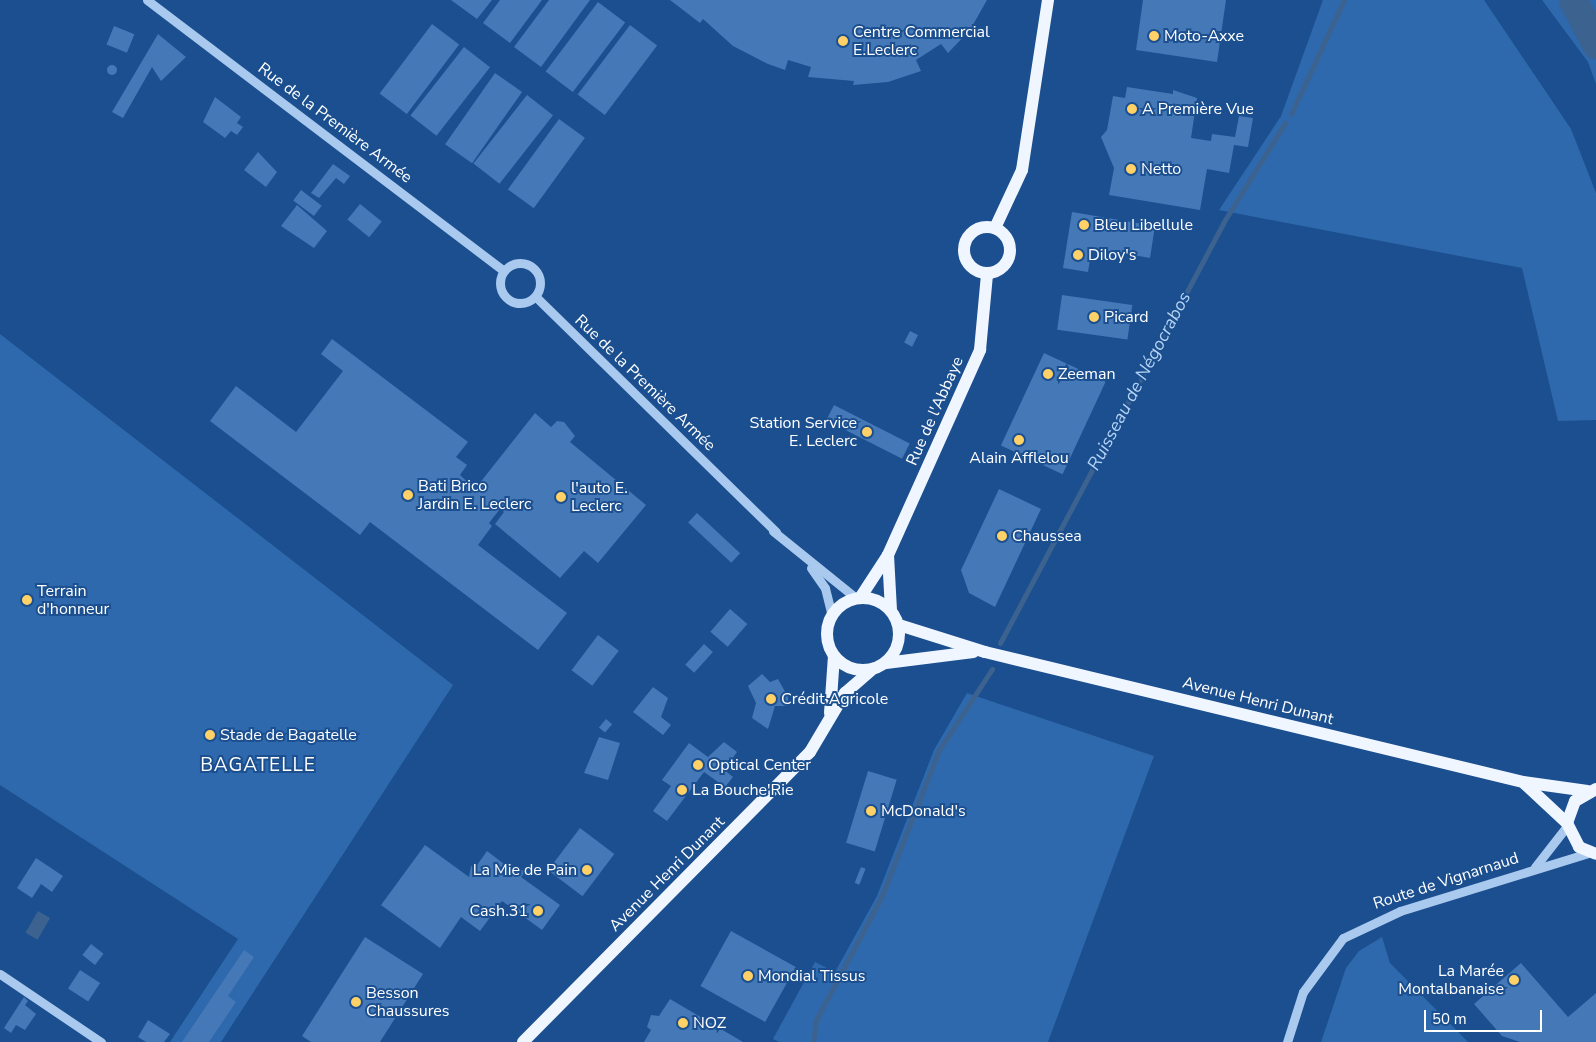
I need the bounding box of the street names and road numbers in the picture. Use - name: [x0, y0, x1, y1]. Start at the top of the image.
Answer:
- street label: Rue de la Première Armée: [254, 59, 416, 187]
- street label: Rue de la Première Armée: [571, 311, 719, 455]
- street label: Rue de l'Abbaye: [902, 354, 968, 468]
- street label: Avenue Henri Dunant: [1180, 673, 1336, 729]
- street label: Avenue Henri Dunant: [605, 812, 729, 936]
- street label: Route de Vignarnaud: [1371, 848, 1521, 914]

